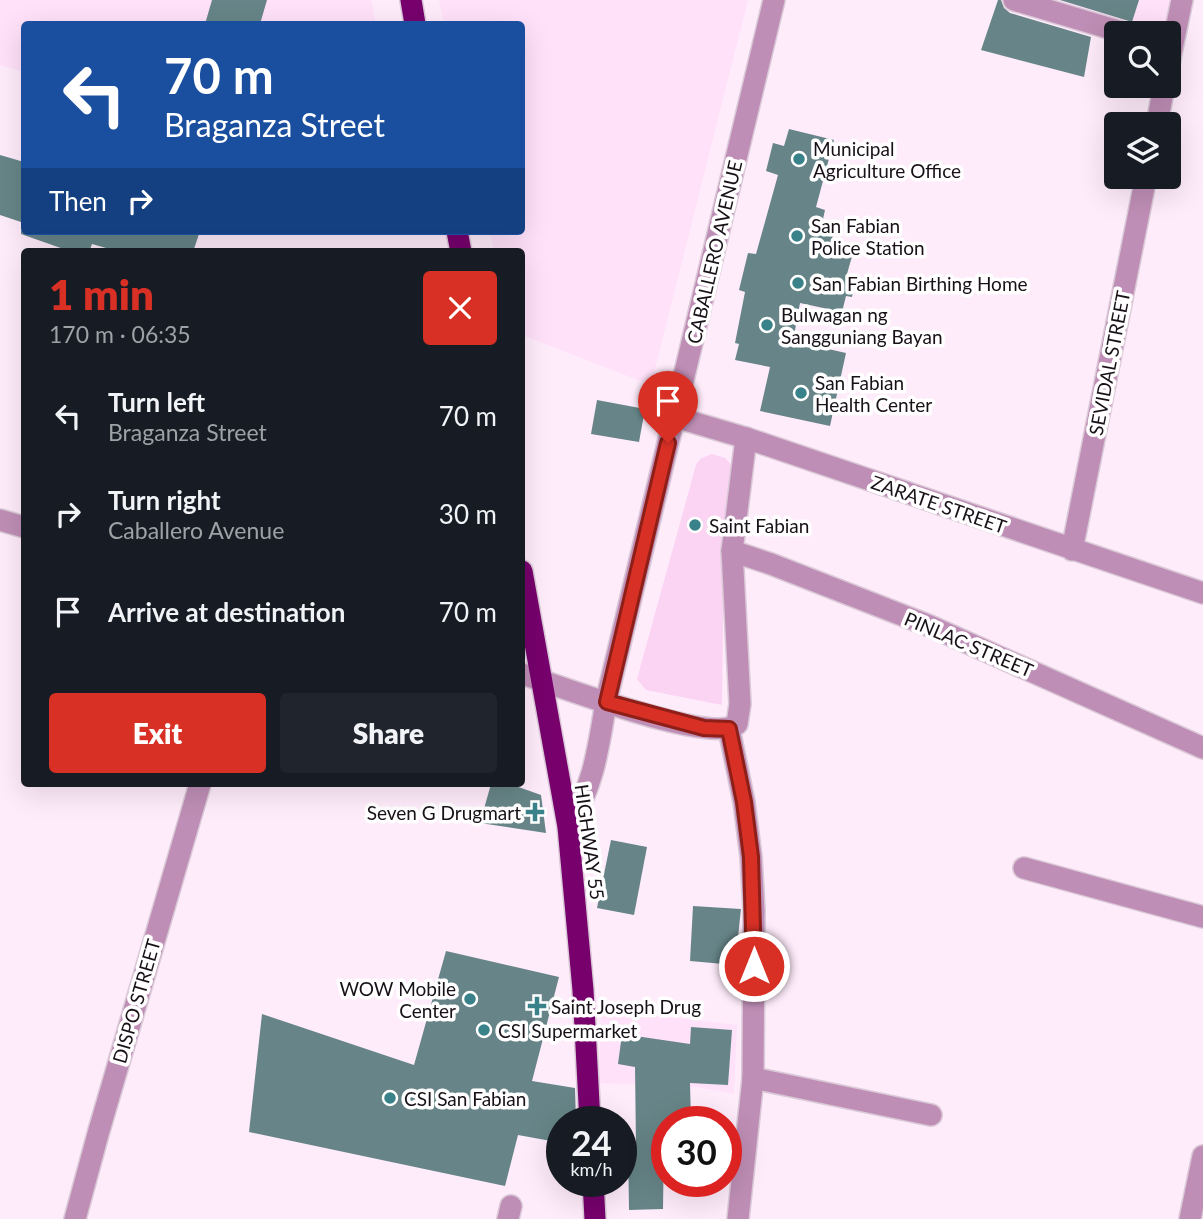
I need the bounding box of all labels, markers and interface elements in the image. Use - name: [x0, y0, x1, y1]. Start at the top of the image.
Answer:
- map controls: [1104, 21, 1181, 189]
- button: search: [1104, 21, 1181, 98]
- text: 70 m: [164, 46, 274, 104]
- icon: left: [49, 49, 140, 140]
- text: Braganza Street: [164, 105, 385, 144]
- button: layers: [1104, 112, 1181, 189]
- place label: Municipal Agriculture Office: [813, 137, 961, 182]
- marker: Municipal Agriculture Office: [791, 151, 807, 167]
- street label: CABALLERO AVENUE: [682, 158, 746, 346]
- icon: right: [121, 182, 159, 220]
- text: Then: [49, 185, 107, 217]
- place label: San Fabian Police Station: [811, 214, 925, 259]
- marker: San Fabian Police Station: [789, 228, 805, 244]
- text: 1 min: [49, 269, 154, 319]
- button: close: [423, 271, 497, 345]
- place label: San Fabian Birthing Home: [812, 272, 1028, 295]
- marker: San Fabian Birthing Home: [790, 275, 806, 291]
- street label: SEVIDAL STREET: [1084, 289, 1134, 437]
- place label: Bulwagan ng Sangguniang Bayan: [781, 303, 942, 348]
- marker: Bulwagan ng Sangguniang Bayan: [759, 317, 775, 333]
- text: 170 m · 06:35: [49, 320, 191, 348]
- pin: [638, 371, 698, 443]
- place label: San Fabian Health Center: [815, 371, 932, 416]
- icon: arrive: [649, 382, 687, 420]
- marker: San Fabian Health Center: [793, 385, 809, 401]
- text: Turn left: [108, 386, 205, 418]
- icon: left: [49, 397, 87, 435]
- text: 70 m: [439, 400, 497, 432]
- text: Braganza Street: [108, 418, 267, 446]
- street label: ZARATE STREET: [868, 470, 1010, 538]
- text: Turn right: [108, 484, 221, 516]
- icon: right: [49, 495, 87, 533]
- text: 30 m: [439, 498, 497, 530]
- place label: Saint Fabian: [709, 514, 809, 537]
- text: Caballero Avenue: [108, 516, 284, 544]
- marker: Saint Fabian: [687, 517, 703, 533]
- icon: arrive: [49, 593, 87, 631]
- text: Arrive at destination: [108, 596, 345, 628]
- text: 70 m: [439, 596, 497, 628]
- street label: PINLAC STREET: [901, 607, 1037, 681]
- button: Exit: [49, 693, 266, 773]
- button: Share: [280, 693, 497, 773]
- street label: HIGHWAY 55: [570, 783, 610, 901]
- place label: Seven G Drugmart: [367, 801, 521, 824]
- marker: Seven G Drugmart: [527, 804, 543, 820]
- position arrow: [717, 929, 791, 1003]
- street label: DISPO STREET: [107, 936, 165, 1066]
- place label: WOW Mobile Center: [339, 977, 456, 1022]
- marker: WOW Mobile Center: [462, 991, 478, 1007]
- place label: Saint Joseph Drug: [551, 995, 701, 1018]
- marker: Saint Joseph Drug: [529, 998, 545, 1014]
- place label: CSI Supermarket: [498, 1019, 638, 1042]
- marker: CSI Supermarket: [476, 1022, 492, 1038]
- place label: CSI San Fabian: [404, 1087, 526, 1110]
- marker: CSI San Fabian: [382, 1090, 398, 1106]
- speed limit sign: 30: [651, 1106, 742, 1197]
- text: 24: [571, 1121, 612, 1163]
- text: km/h: [570, 1158, 613, 1180]

